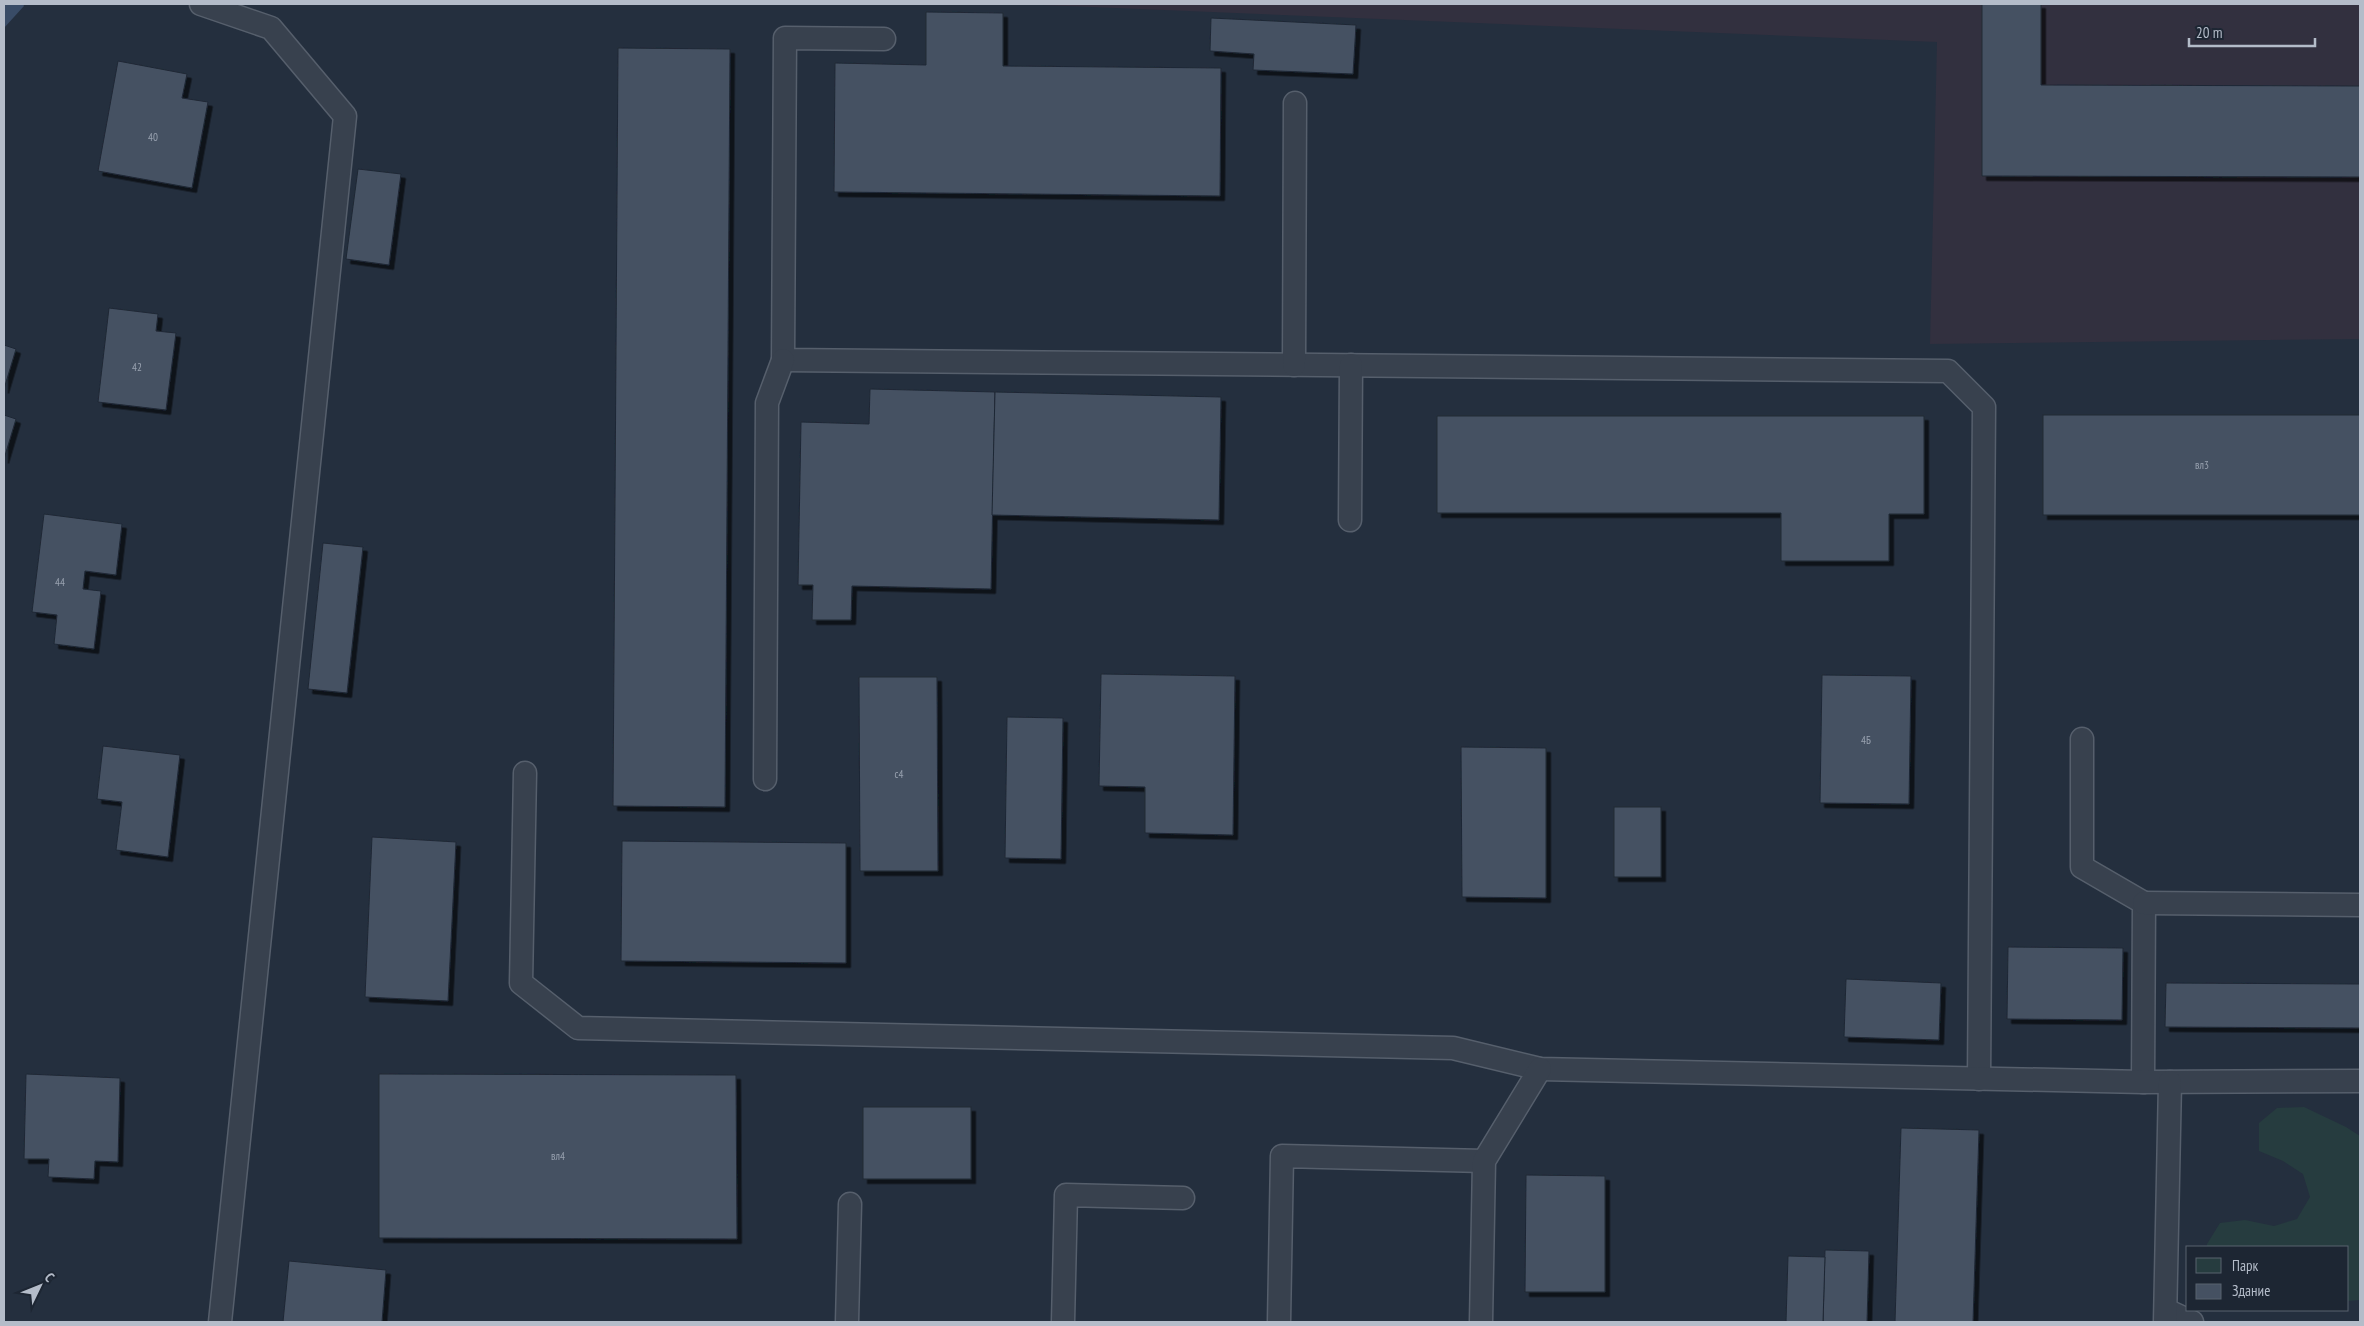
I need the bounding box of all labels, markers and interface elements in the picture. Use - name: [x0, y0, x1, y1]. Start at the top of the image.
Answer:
- scale bar: [2189, 15, 2315, 47]
- text: 20 m: [2196, 23, 2222, 42]
- house number: 40: [148, 130, 158, 144]
- house number: 42: [132, 360, 142, 374]
- house number: вл3: [2195, 458, 2209, 472]
- house number: 44: [55, 575, 65, 589]
- house number: 4Б: [1861, 733, 1871, 747]
- house number: с4: [895, 767, 903, 781]
- house number: вл4: [551, 1149, 565, 1163]
- legend: [2186, 1246, 2349, 1311]
- text: Парк: [2232, 1256, 2258, 1275]
- north arrow: [15, 1261, 65, 1311]
- text: С: [41, 1269, 59, 1286]
- text: Здание: [2232, 1281, 2270, 1300]

